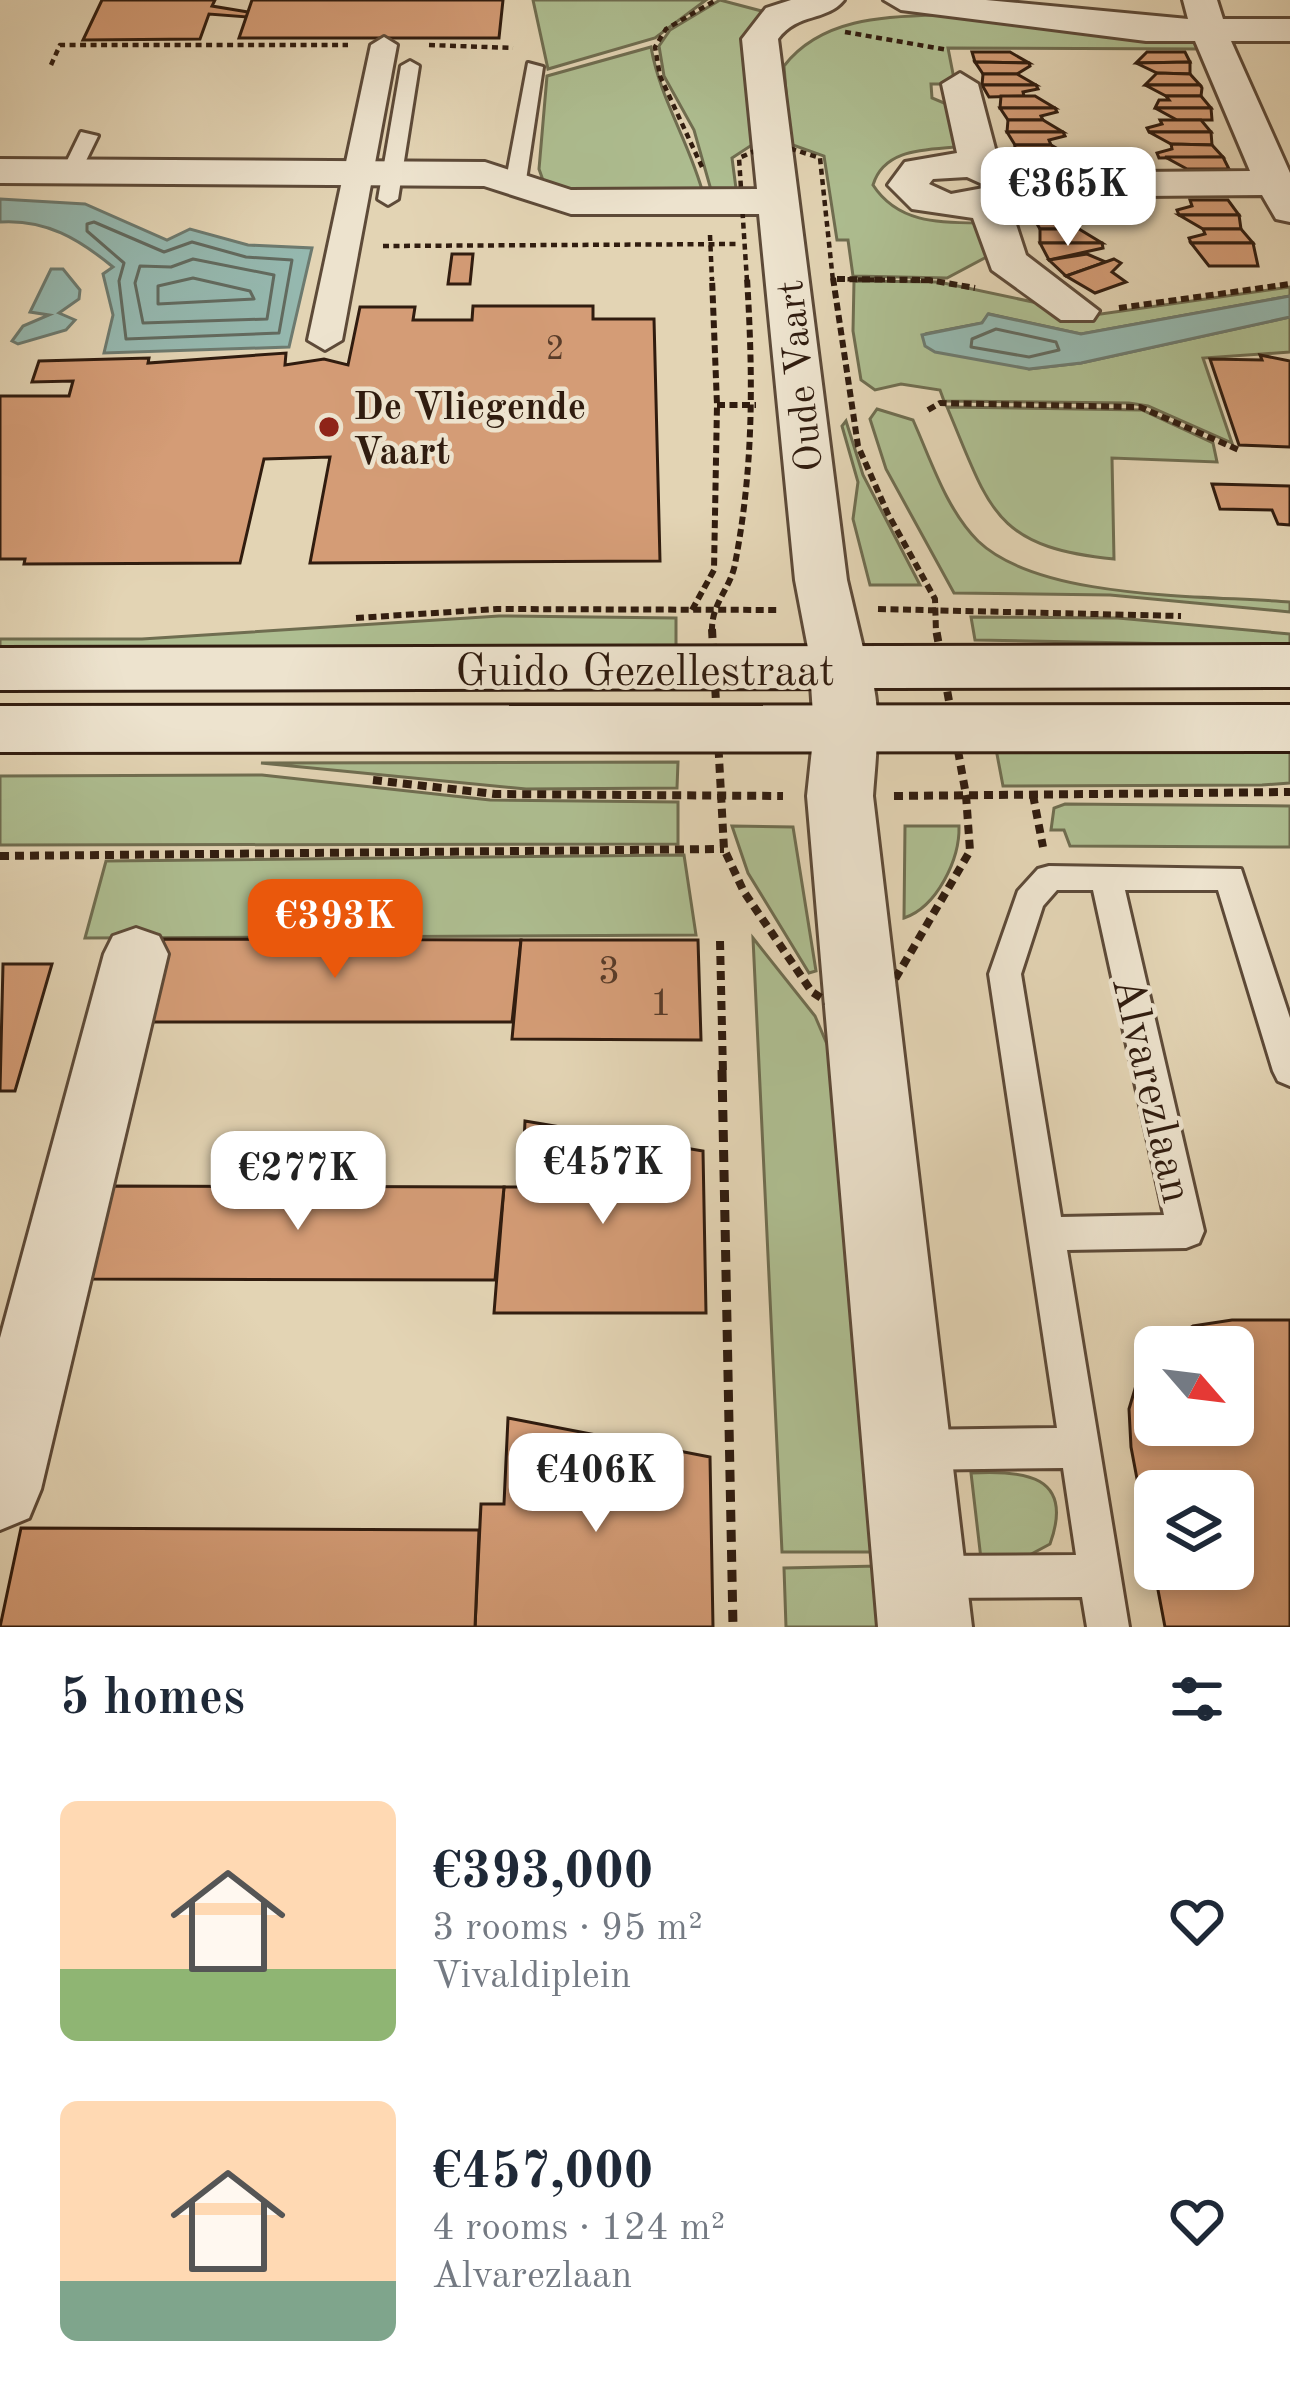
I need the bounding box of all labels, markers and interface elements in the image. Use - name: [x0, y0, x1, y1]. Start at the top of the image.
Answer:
- pin: €365K: [984, 147, 1152, 249]
- text: €365K: [1008, 166, 1128, 205]
- street label: Oude Vaart: [772, 278, 831, 473]
- house number: 2: [545, 334, 565, 367]
- place label: De Vliegende Vaart: [353, 389, 586, 473]
- marker: De Vliegende Vaart: [316, 414, 342, 440]
- street label: Guido Gezellestraat: [455, 651, 835, 696]
- pin: €393K: [251, 879, 419, 981]
- text: €393K: [275, 898, 395, 937]
- house number: 3: [598, 953, 620, 992]
- street label: Alvarezlaan: [1102, 972, 1198, 1208]
- house number: 1: [650, 985, 672, 1024]
- pin: €457K: [519, 1125, 687, 1227]
- pin: €277K: [214, 1131, 382, 1233]
- text: €457K: [543, 1144, 663, 1183]
- text: €277K: [238, 1150, 358, 1189]
- north arrow: [1134, 1326, 1254, 1446]
- map controls: [1134, 1326, 1254, 1590]
- pin: €406K: [512, 1433, 680, 1535]
- text: €406K: [536, 1452, 656, 1491]
- button: layers: [1134, 1470, 1254, 1590]
- icon: filters: [1164, 1666, 1230, 1732]
- text: 5 homes: [60, 1674, 245, 1725]
- text: €393,000: [432, 1848, 653, 1899]
- icon: home: [156, 1849, 300, 1993]
- icon: heart: [1164, 1888, 1230, 1954]
- text: 3 rooms · 95 m²: [432, 1909, 703, 1948]
- text: Vivaldiplein: [432, 1957, 631, 1996]
- text: €457,000: [432, 2148, 653, 2199]
- icon: home: [156, 2149, 300, 2293]
- icon: heart: [1164, 2188, 1230, 2254]
- text: 4 rooms · 124 m²: [432, 2209, 725, 2248]
- text: Alvarezlaan: [432, 2257, 632, 2296]

